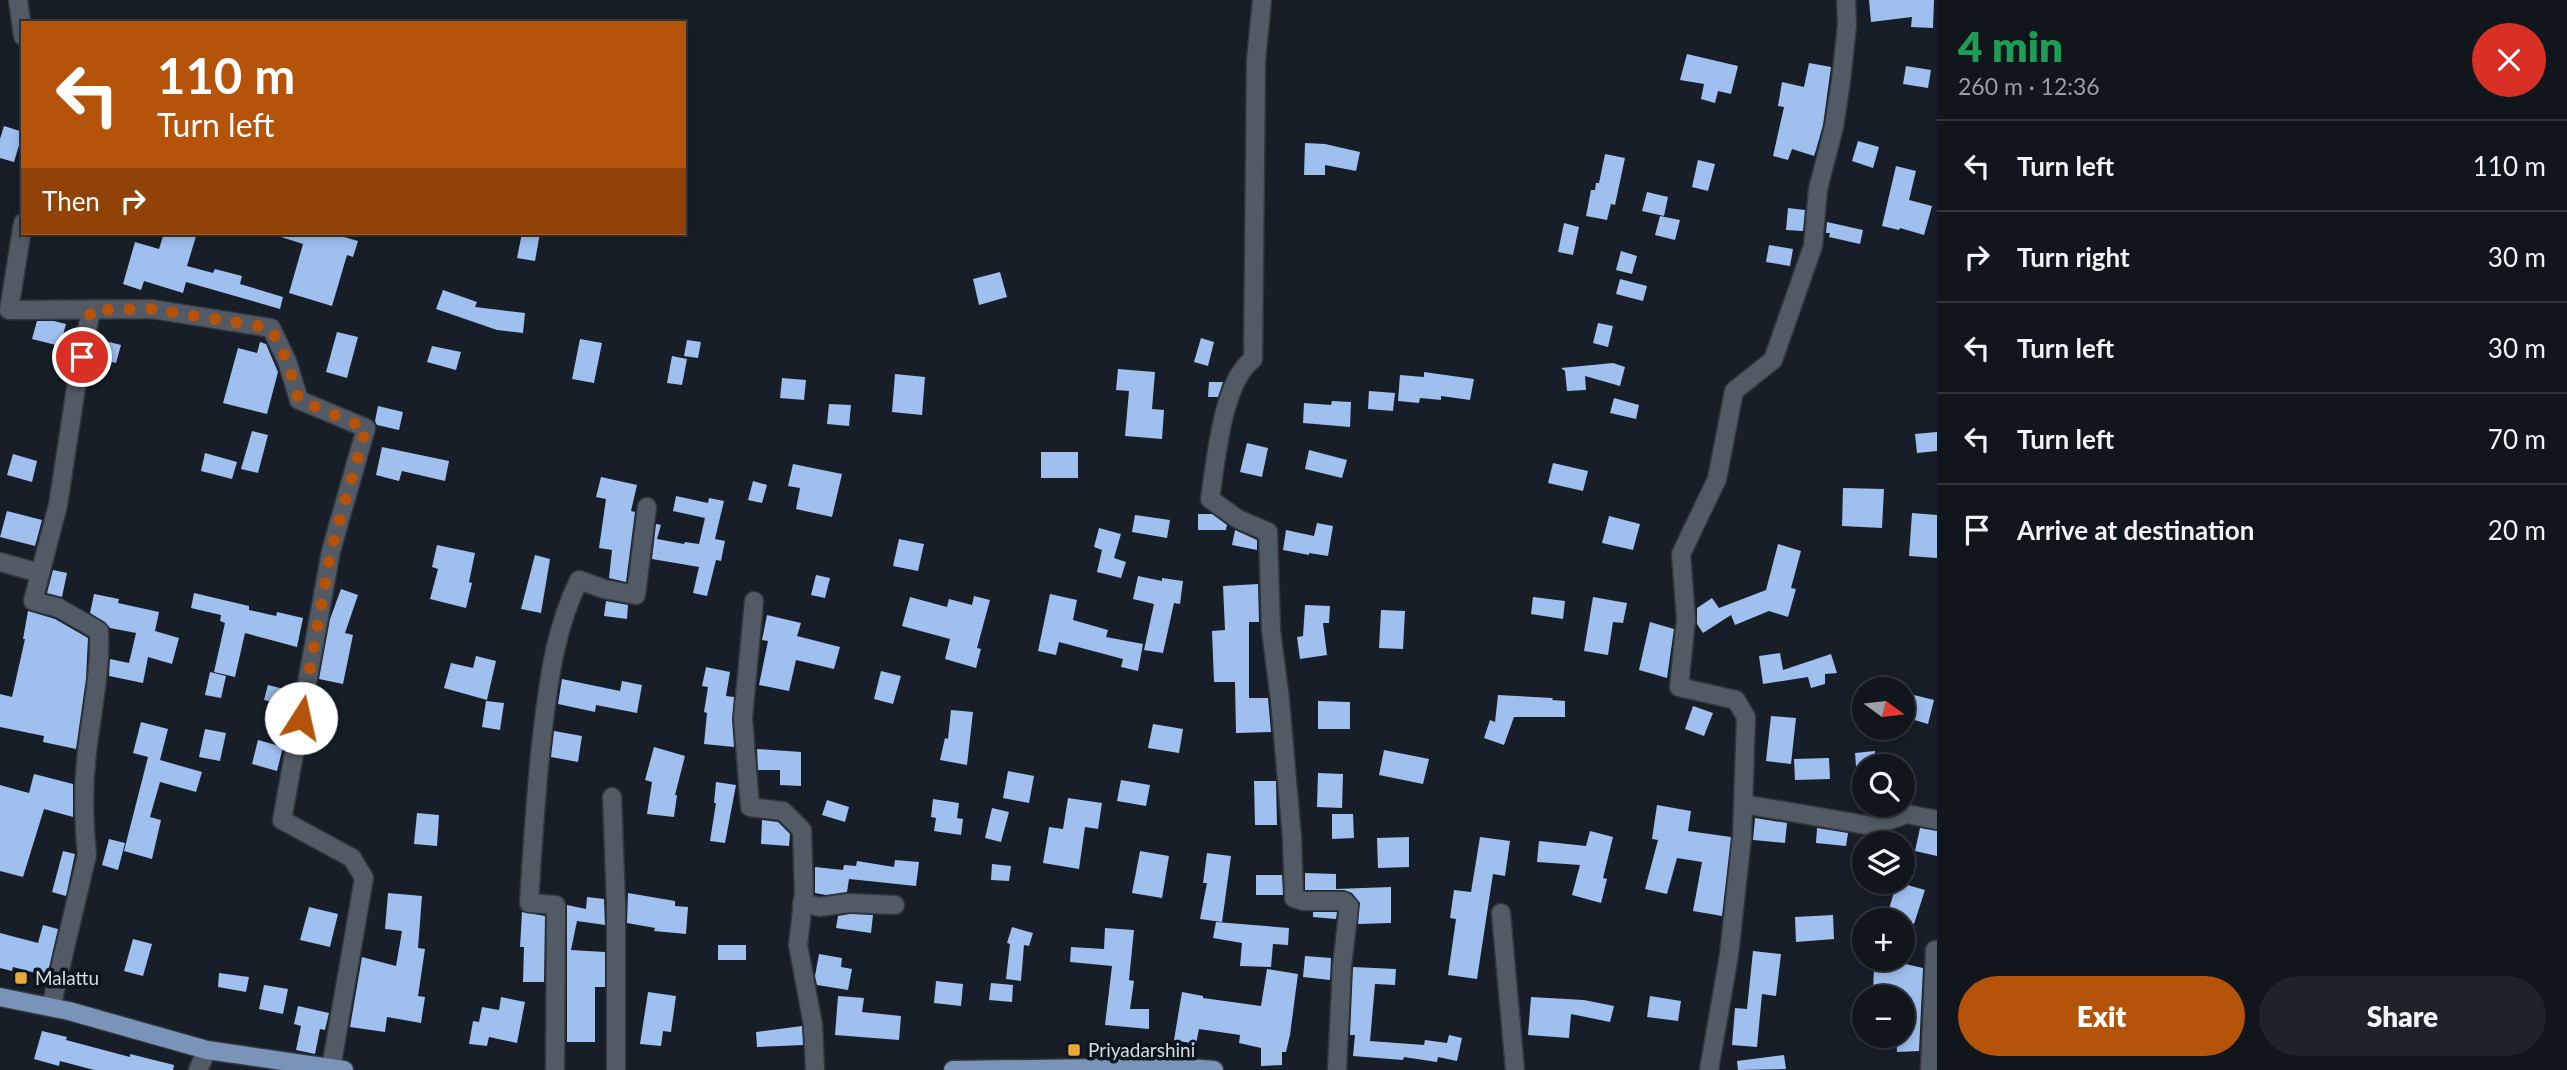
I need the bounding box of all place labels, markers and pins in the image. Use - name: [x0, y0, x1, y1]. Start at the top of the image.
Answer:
- pin: [52, 327, 112, 387]
- place label: Malattu: [35, 966, 99, 989]
- marker: Malattu: [13, 970, 29, 986]
- place label: Priyadarshini: [1088, 1038, 1195, 1061]
- marker: Priyadarshini: [1066, 1042, 1082, 1058]

